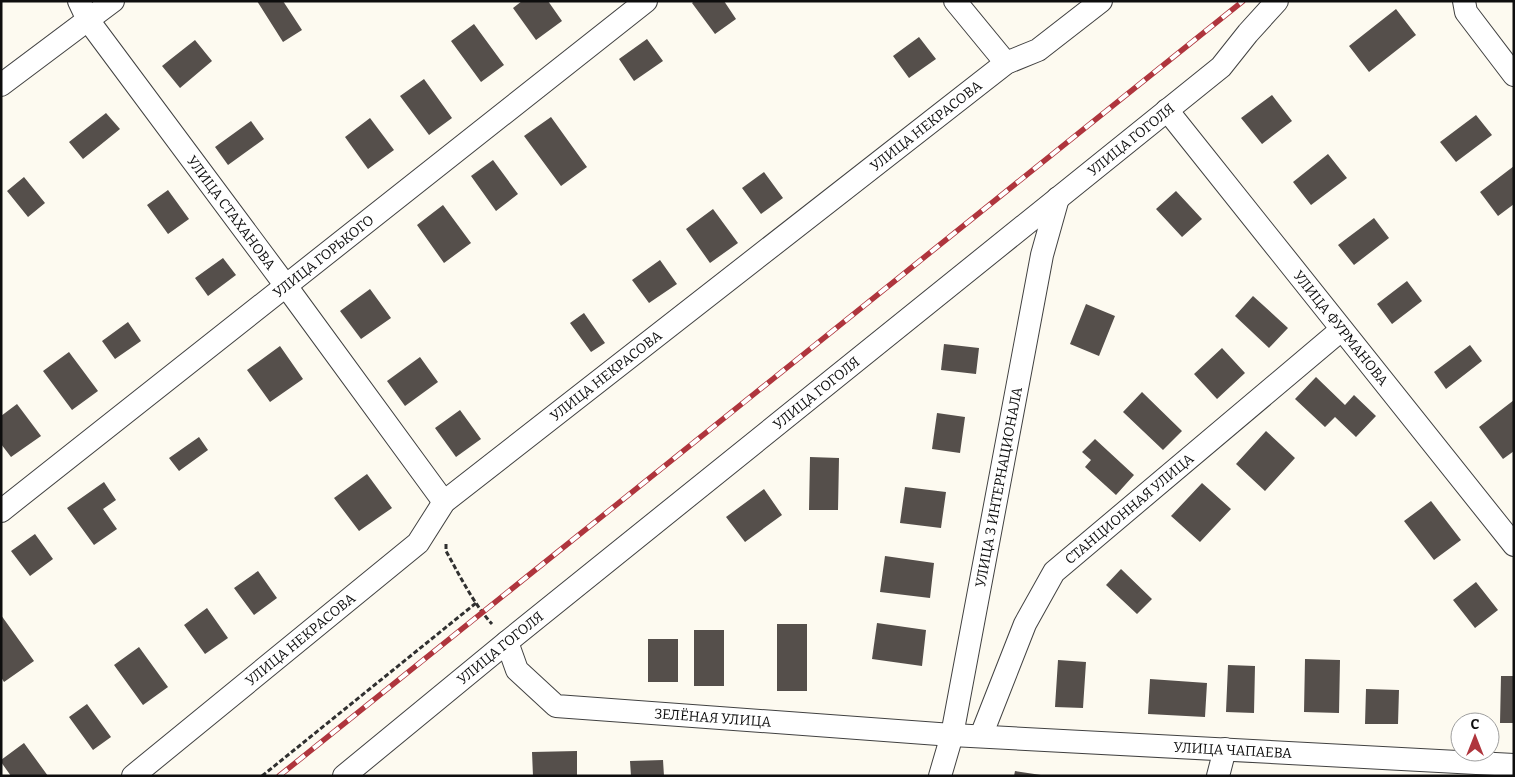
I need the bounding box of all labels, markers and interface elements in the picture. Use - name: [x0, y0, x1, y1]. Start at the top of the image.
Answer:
- street label: УЛИЦА НЕКРАСОВА: [867, 77, 985, 175]
- street label: УЛИЦА ГОГОЛЯ: [1084, 100, 1178, 180]
- street label: УЛИЦА СТАХАНОВА: [183, 152, 279, 273]
- street label: УЛИЦА ГОРЬКОГО: [270, 211, 377, 301]
- street label: УЛИЦА ФУРМАНОВА: [1290, 267, 1392, 389]
- street label: УЛИЦА НЕКРАСОВА: [547, 327, 665, 424]
- street label: УЛИЦА ГОГОЛЯ: [769, 353, 863, 433]
- street label: УЛИЦА 3 ИНТЕРНАЦИОНАЛА: [971, 385, 1026, 589]
- street label: СТАНЦИОННАЯ УЛИЦА: [1061, 450, 1197, 568]
- street label: УЛИЦА НЕКРАСОВА: [242, 589, 359, 689]
- street label: УЛИЦА ГОГОЛЯ: [454, 608, 547, 688]
- street label: ЗЕЛЁНАЯ УЛИЦА: [654, 705, 772, 730]
- north arrow: [1450, 712, 1500, 762]
- text: С: [1471, 716, 1480, 733]
- street label: УЛИЦА ЧАПАЕВА: [1173, 738, 1293, 762]

